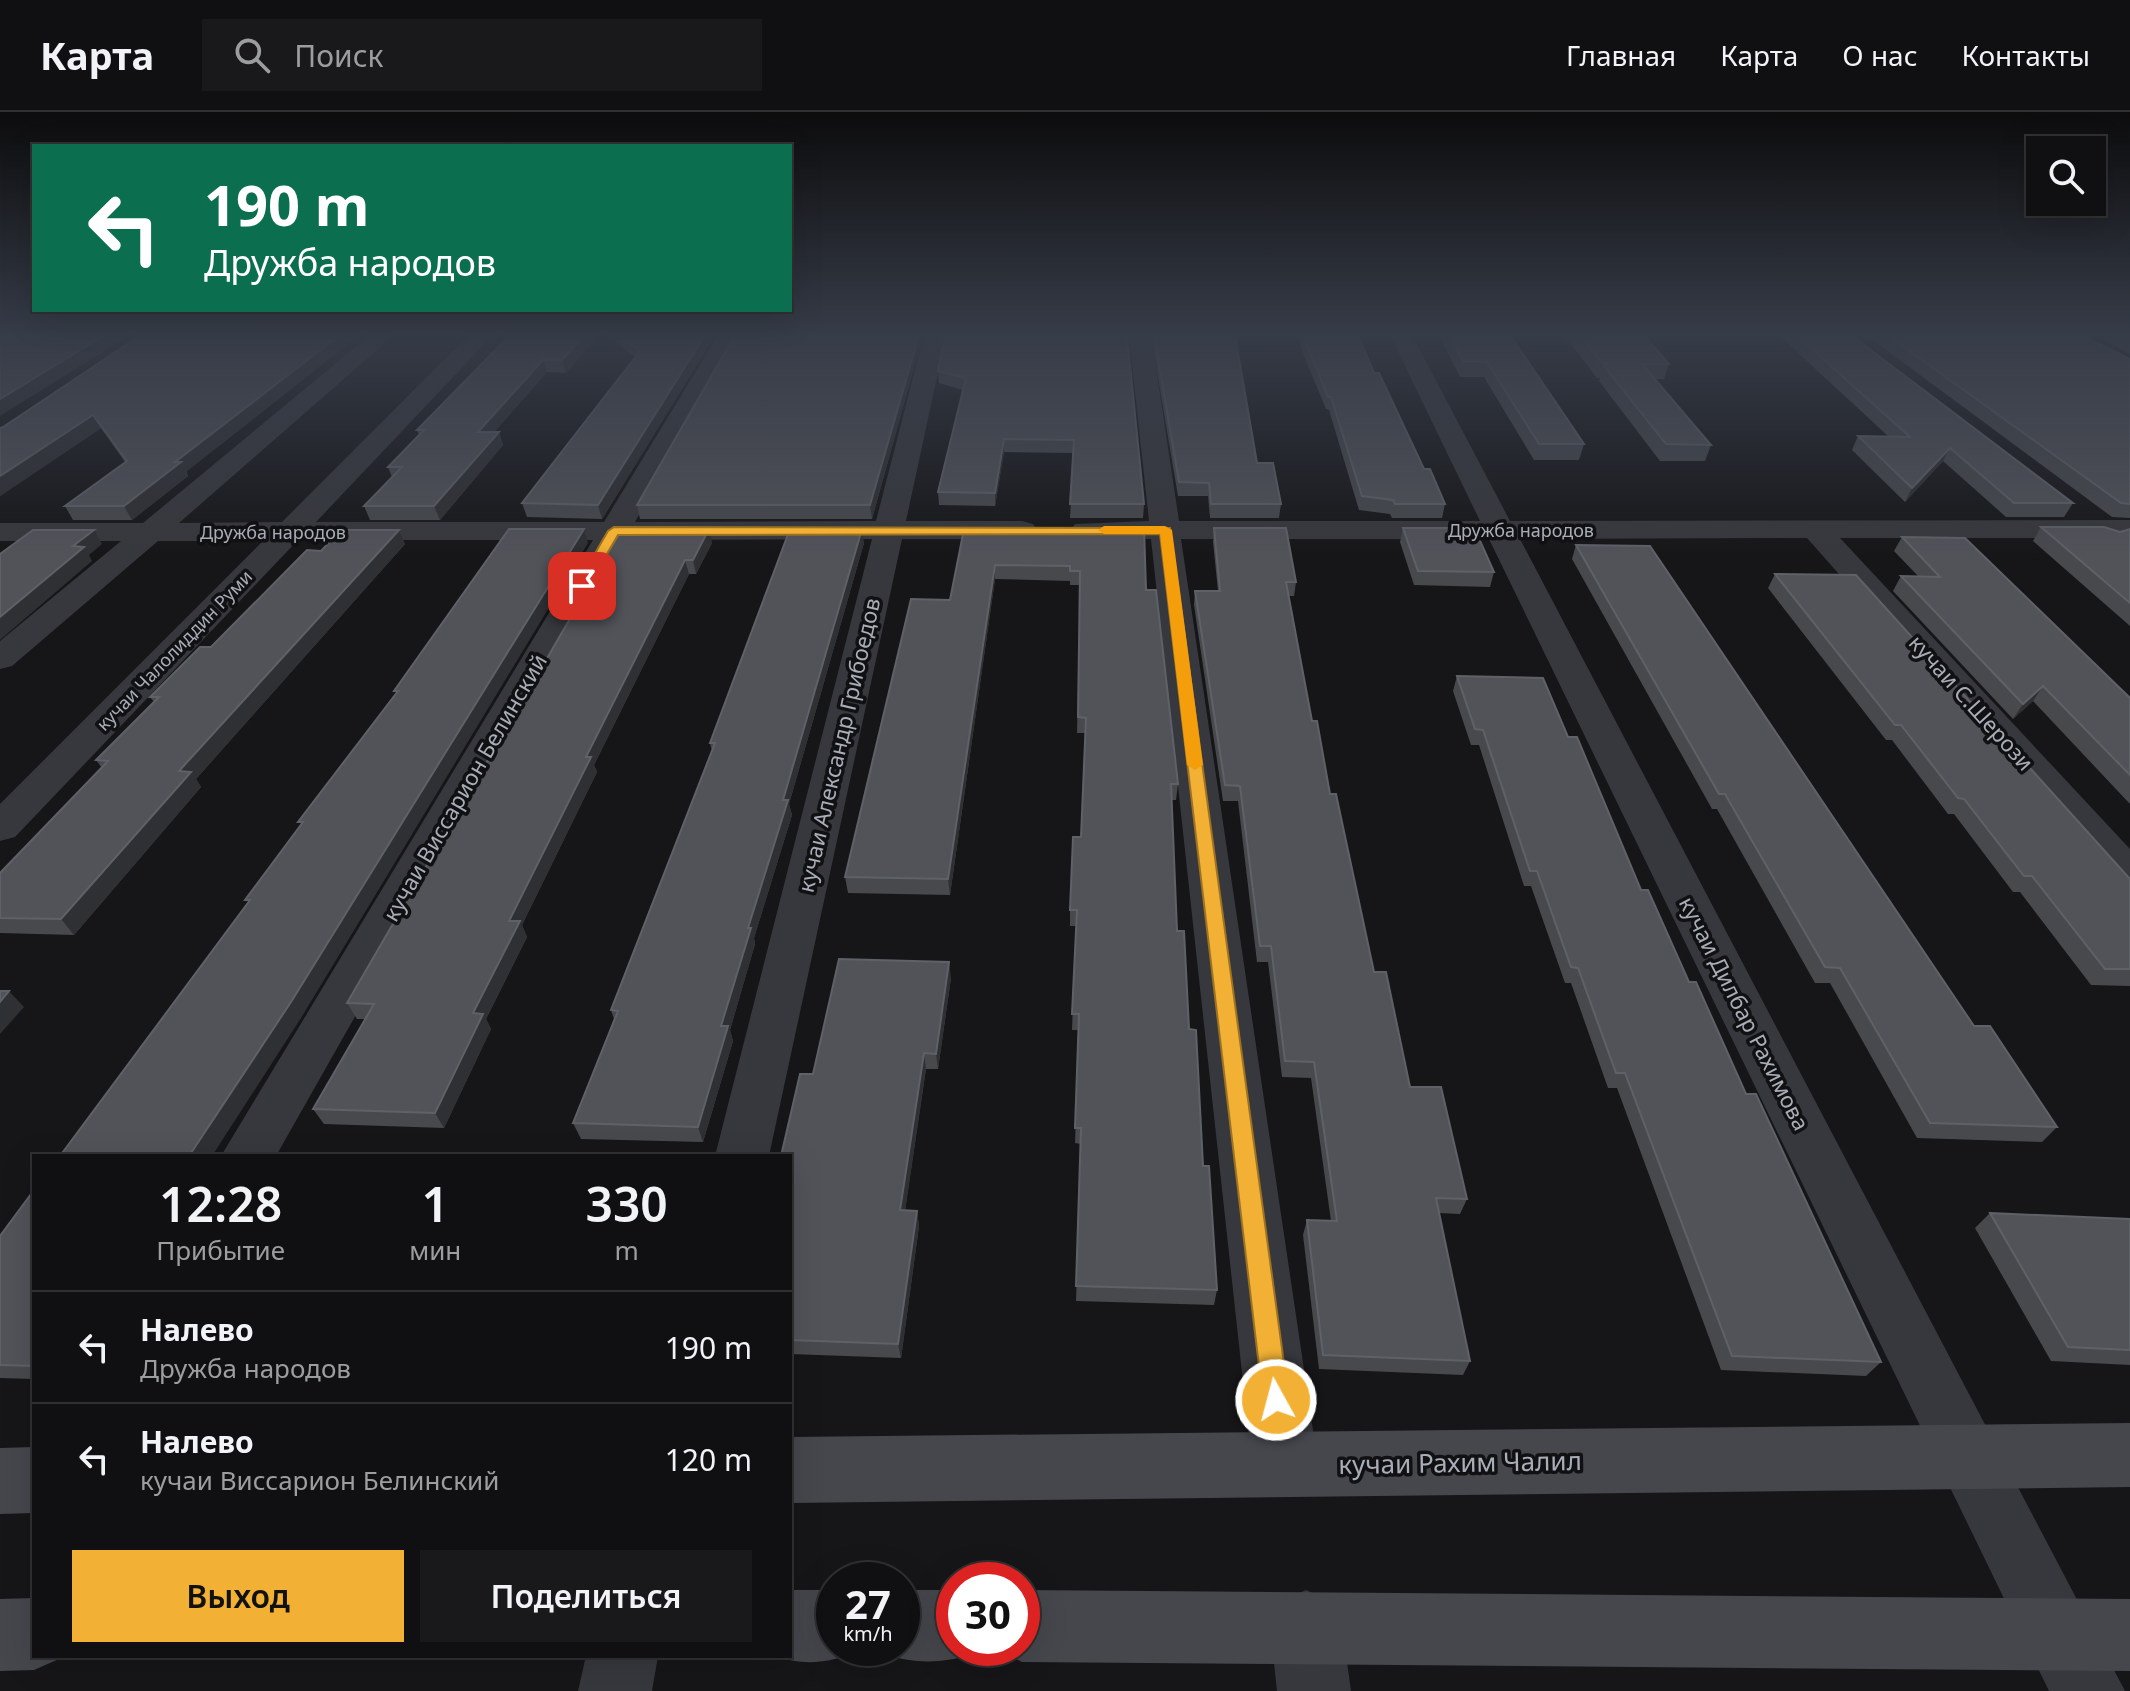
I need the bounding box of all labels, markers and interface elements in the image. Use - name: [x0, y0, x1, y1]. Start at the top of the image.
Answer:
- search box: [202, 19, 762, 91]
- text: Карта: [40, 29, 154, 81]
- icon: search: [230, 33, 274, 77]
- text: Поиск: [294, 35, 383, 76]
- text: Главная: [1566, 36, 1676, 74]
- text: Карта: [1720, 36, 1798, 74]
- text: О нас: [1842, 36, 1918, 74]
- text: Контакты: [1962, 36, 2090, 74]
- map controls: [2026, 136, 2106, 216]
- button: search: [2026, 136, 2106, 216]
- text: 190 m: [204, 166, 369, 242]
- icon: left: [72, 176, 176, 280]
- text: Дружба народов: [204, 238, 496, 287]
- street label: Дружба народов: [1448, 518, 1594, 542]
- street label: Дружба народов: [200, 520, 346, 544]
- pin: [548, 552, 616, 620]
- icon: arrive: [560, 564, 604, 608]
- street label: кучаи Чалолиддин Руми: [91, 565, 257, 735]
- street label: кучаи Александр Грибоедов: [789, 595, 887, 895]
- street label: кучаи С.Шерози: [1903, 628, 2041, 776]
- street label: кучаи Виссарион Белинский: [375, 648, 553, 926]
- street label: кучаи Дилбар Рахимова: [1673, 891, 1817, 1135]
- text: 12:28: [159, 1171, 282, 1236]
- text: 1: [421, 1171, 449, 1236]
- text: 330: [585, 1171, 668, 1236]
- text: Прибытие: [156, 1232, 285, 1268]
- text: мин: [409, 1232, 461, 1268]
- text: m: [614, 1232, 639, 1268]
- text: Налево: [140, 1309, 254, 1350]
- icon: left: [72, 1325, 116, 1369]
- text: 190 m: [665, 1327, 752, 1368]
- text: Дружба народов: [140, 1350, 351, 1386]
- position arrow: [1234, 1358, 1318, 1442]
- text: Налево: [140, 1421, 254, 1462]
- icon: left: [72, 1437, 116, 1481]
- text: 120 m: [665, 1439, 752, 1480]
- street label: кучаи Рахим Чалил: [1338, 1442, 1582, 1482]
- text: кучаи Виссарион Белинский: [140, 1462, 499, 1498]
- button: Выход: [72, 1550, 404, 1642]
- button: Поделиться: [420, 1550, 752, 1642]
- speed limit sign: 30: [936, 1562, 1040, 1666]
- text: 27: [845, 1576, 891, 1631]
- text: km/h: [843, 1620, 893, 1647]

